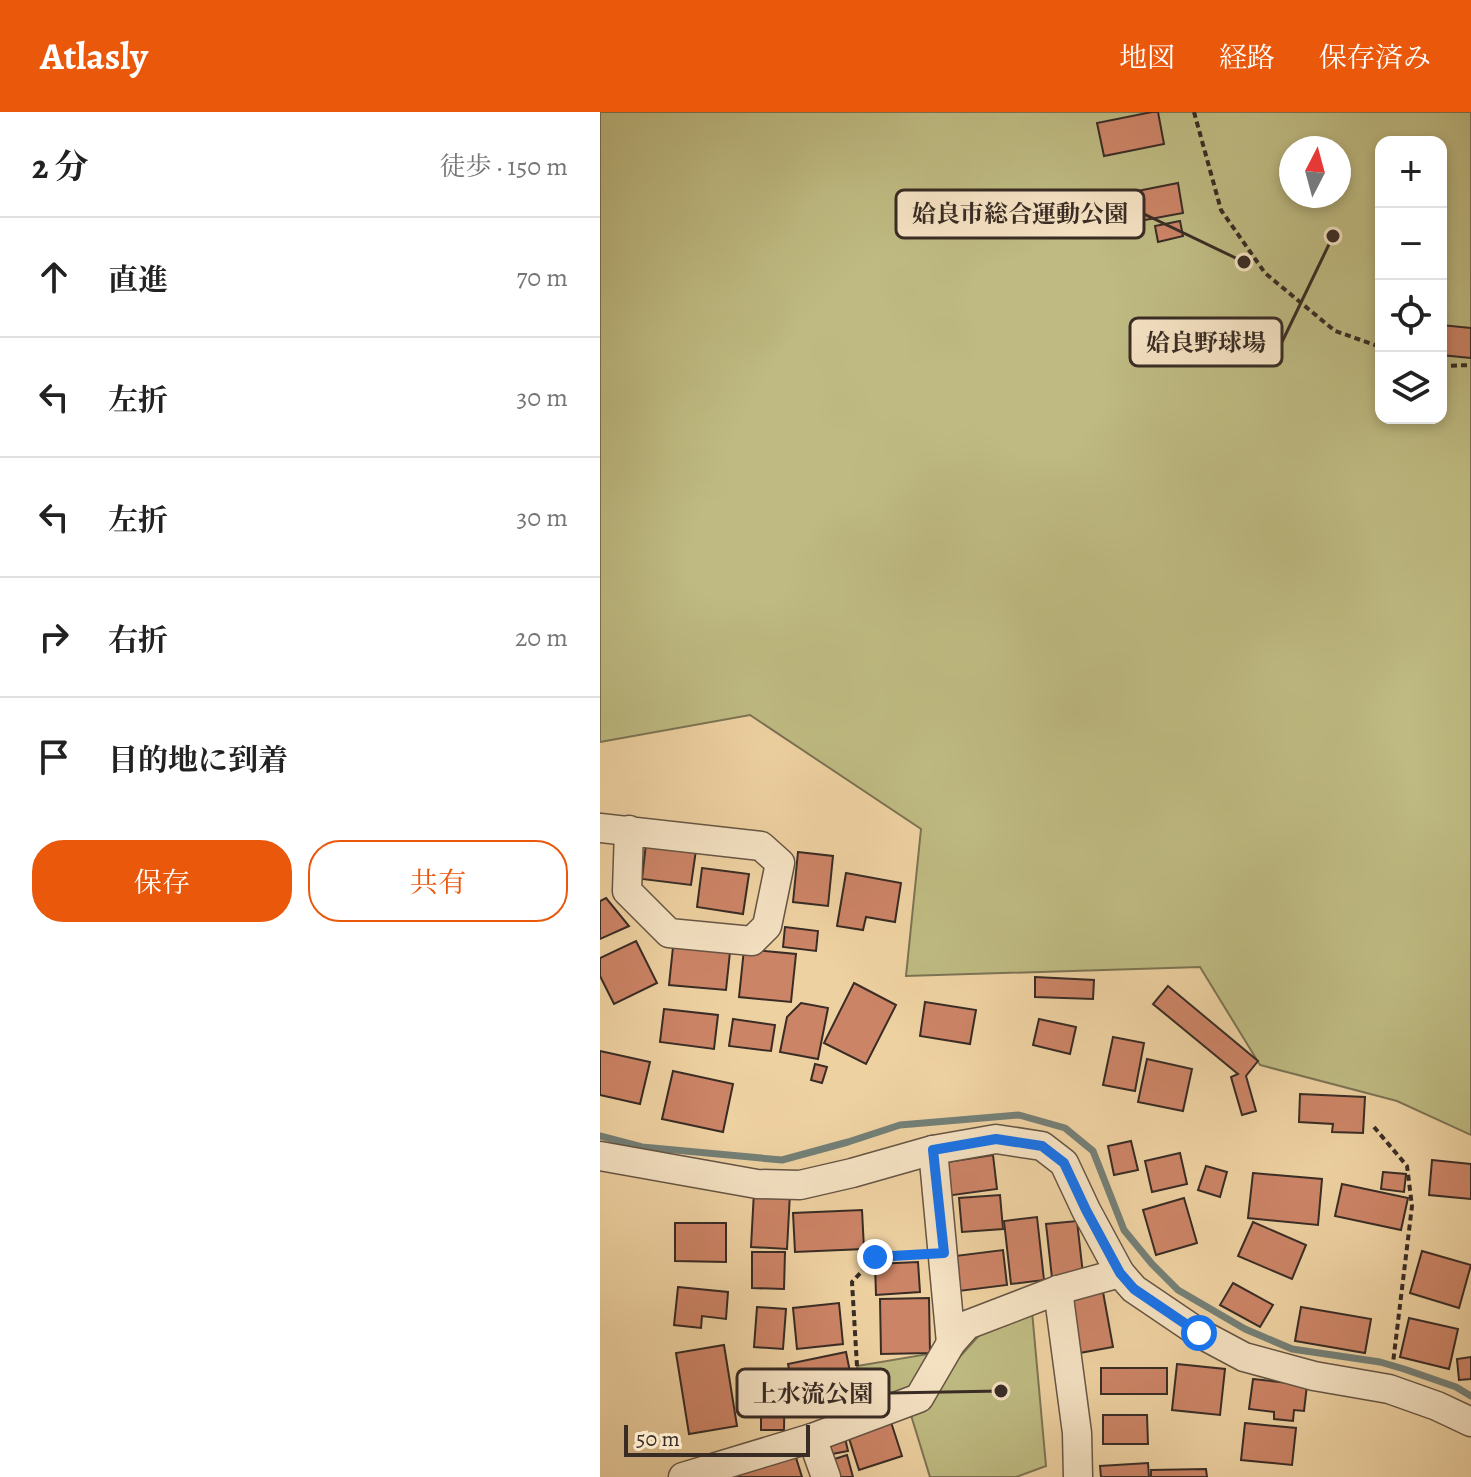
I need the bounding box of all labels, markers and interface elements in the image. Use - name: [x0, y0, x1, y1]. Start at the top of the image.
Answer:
- text: Atlasly: [40, 30, 148, 82]
- text: 地図: [1119, 39, 1175, 77]
- text: 経路: [1219, 39, 1275, 77]
- text: 保存済み: [1319, 39, 1431, 77]
- north arrow: [1279, 136, 1351, 208]
- map controls: [1375, 136, 1447, 424]
- button: +: [1375, 136, 1447, 208]
- text: 2 分: [32, 143, 88, 190]
- text: 徒歩 · 150 m: [440, 149, 568, 184]
- callout: 姶良市総合運動公園: [896, 190, 1144, 238]
- text: 姶良市総合運動公園: [912, 198, 1128, 230]
- button: −: [1375, 208, 1447, 280]
- icon: ahead: [32, 255, 76, 299]
- text: 直進: [108, 260, 168, 300]
- text: 70 m: [516, 260, 568, 295]
- button: locate: [1375, 280, 1447, 352]
- callout: 姶良野球場: [1130, 318, 1282, 366]
- text: 姶良野球場: [1146, 327, 1266, 359]
- button: layers: [1375, 352, 1447, 424]
- icon: left: [32, 375, 76, 419]
- text: 左折: [108, 380, 168, 420]
- text: 30 m: [517, 380, 568, 415]
- icon: left: [32, 495, 76, 539]
- text: 左折: [108, 500, 168, 540]
- text: 30 m: [517, 500, 568, 535]
- icon: right: [32, 615, 76, 659]
- text: 右折: [108, 620, 168, 660]
- text: 20 m: [515, 620, 568, 655]
- icon: arrive: [32, 735, 76, 779]
- text: 目的地に到着: [108, 740, 288, 780]
- button: 保存: [32, 840, 292, 922]
- button: 共有: [308, 840, 568, 922]
- route end: [857, 1239, 893, 1275]
- route start: [1181, 1315, 1217, 1351]
- callout: 上水流公園: [737, 1369, 889, 1417]
- text: 上水流公園: [753, 1378, 873, 1410]
- scale bar: [624, 1421, 810, 1457]
- text: 50 m: [636, 1424, 680, 1454]

